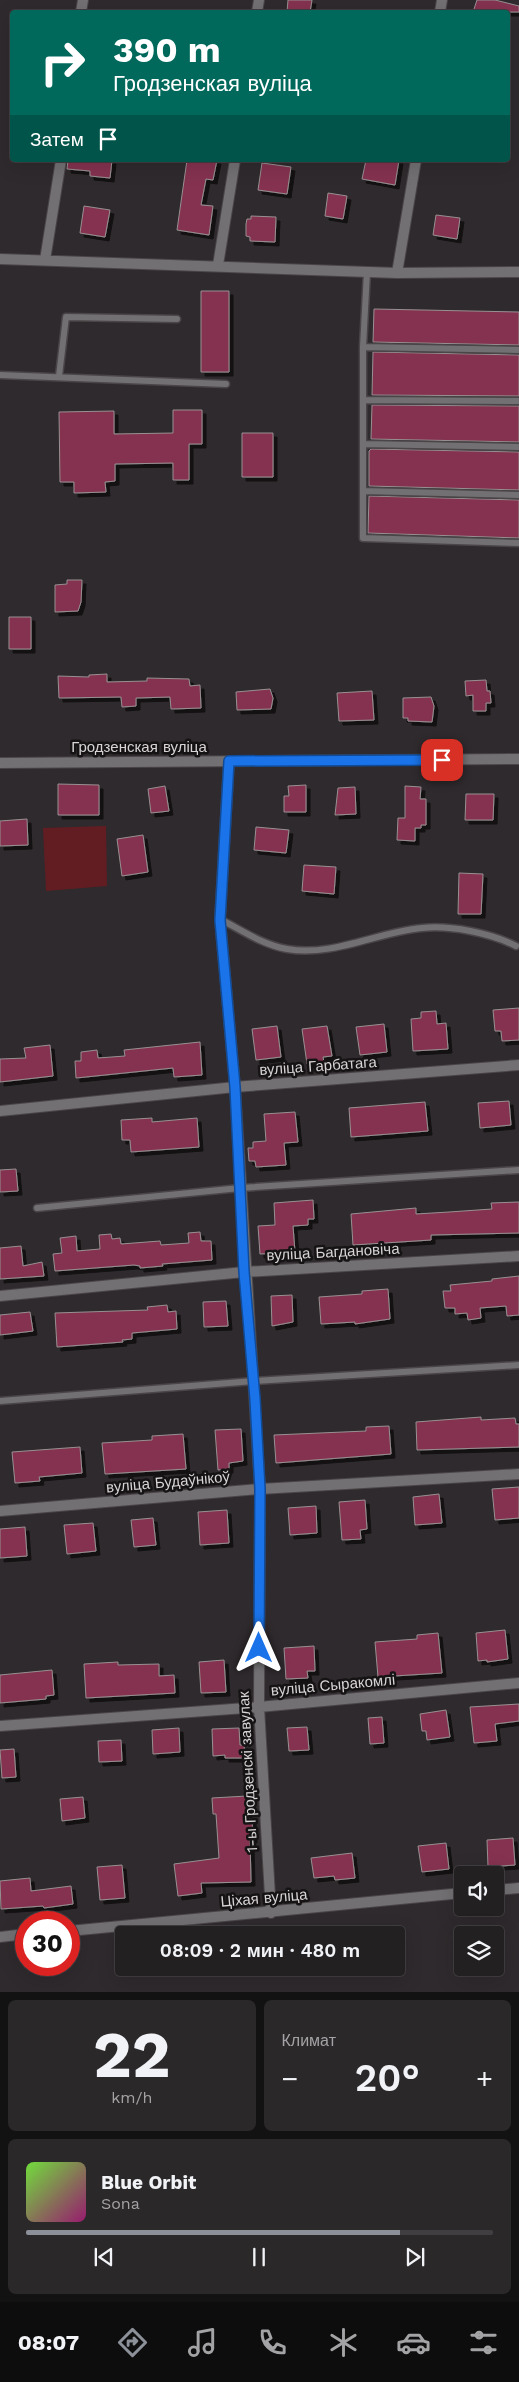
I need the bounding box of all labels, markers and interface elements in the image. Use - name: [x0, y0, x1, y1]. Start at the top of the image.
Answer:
- text: 390 m: [113, 29, 221, 71]
- icon: right: [30, 30, 95, 95]
- text: Гродзенская вуліца: [113, 71, 312, 96]
- icon: arrive: [94, 125, 122, 153]
- text: Затем: [30, 128, 84, 151]
- street label: Гродзенская вуліца: [71, 738, 207, 756]
- pin: [421, 739, 463, 781]
- icon: arrive: [428, 746, 456, 774]
- street label: вуліца Гарбатага: [259, 1053, 378, 1079]
- street label: вуліца Багдановіча: [266, 1239, 401, 1264]
- street label: вуліца Будаўнікоў: [105, 1468, 231, 1496]
- position arrow: [232, 1621, 284, 1673]
- street label: вуліца Сыракомлі: [270, 1671, 396, 1699]
- street label: 1-ы Гродзенскі завулак: [235, 1691, 261, 1853]
- map controls: [454, 1866, 504, 1976]
- button: sound: [454, 1866, 504, 1916]
- street label: Ціхая вуліца: [220, 1885, 309, 1911]
- speed limit sign: 30: [15, 1911, 80, 1976]
- button: layers: [454, 1926, 504, 1976]
- text: 08:09 · 2 мин · 480 m: [160, 1939, 360, 1962]
- text: 22: [93, 2017, 170, 2093]
- text: Климат: [282, 2031, 336, 2050]
- text: 20°: [355, 2056, 420, 2100]
- text: −: [282, 2062, 298, 2095]
- text: +: [476, 2062, 493, 2095]
- text: km/h: [111, 2088, 152, 2107]
- text: Blue Orbit: [101, 2171, 196, 2194]
- text: Sona: [101, 2194, 140, 2213]
- icon: previous: [90, 2243, 118, 2271]
- icon: pause: [245, 2243, 273, 2271]
- icon: next: [401, 2243, 429, 2271]
- icon: directions: [115, 2325, 150, 2360]
- icon: music: [185, 2325, 220, 2360]
- icon: phone: [255, 2325, 290, 2360]
- icon: climate: [326, 2325, 361, 2360]
- icon: car: [396, 2325, 431, 2360]
- icon: filters: [466, 2325, 501, 2360]
- text: 08:07: [18, 2330, 79, 2355]

